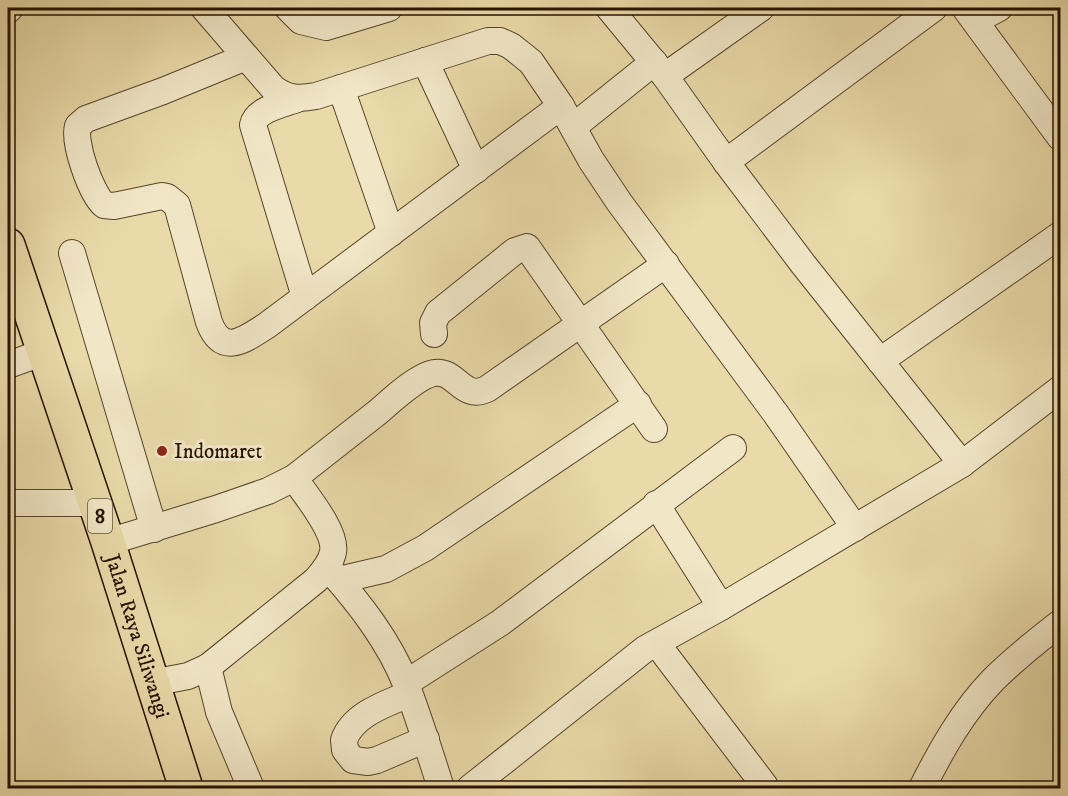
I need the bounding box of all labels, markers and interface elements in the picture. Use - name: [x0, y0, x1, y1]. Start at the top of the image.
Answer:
- place label: Indomaret: [174, 439, 262, 465]
- marker: Indomaret: [155, 444, 169, 458]
- road number: 8: [88, 499, 112, 533]
- street label: Jalan Raya Siliwangi: [98, 549, 175, 722]

